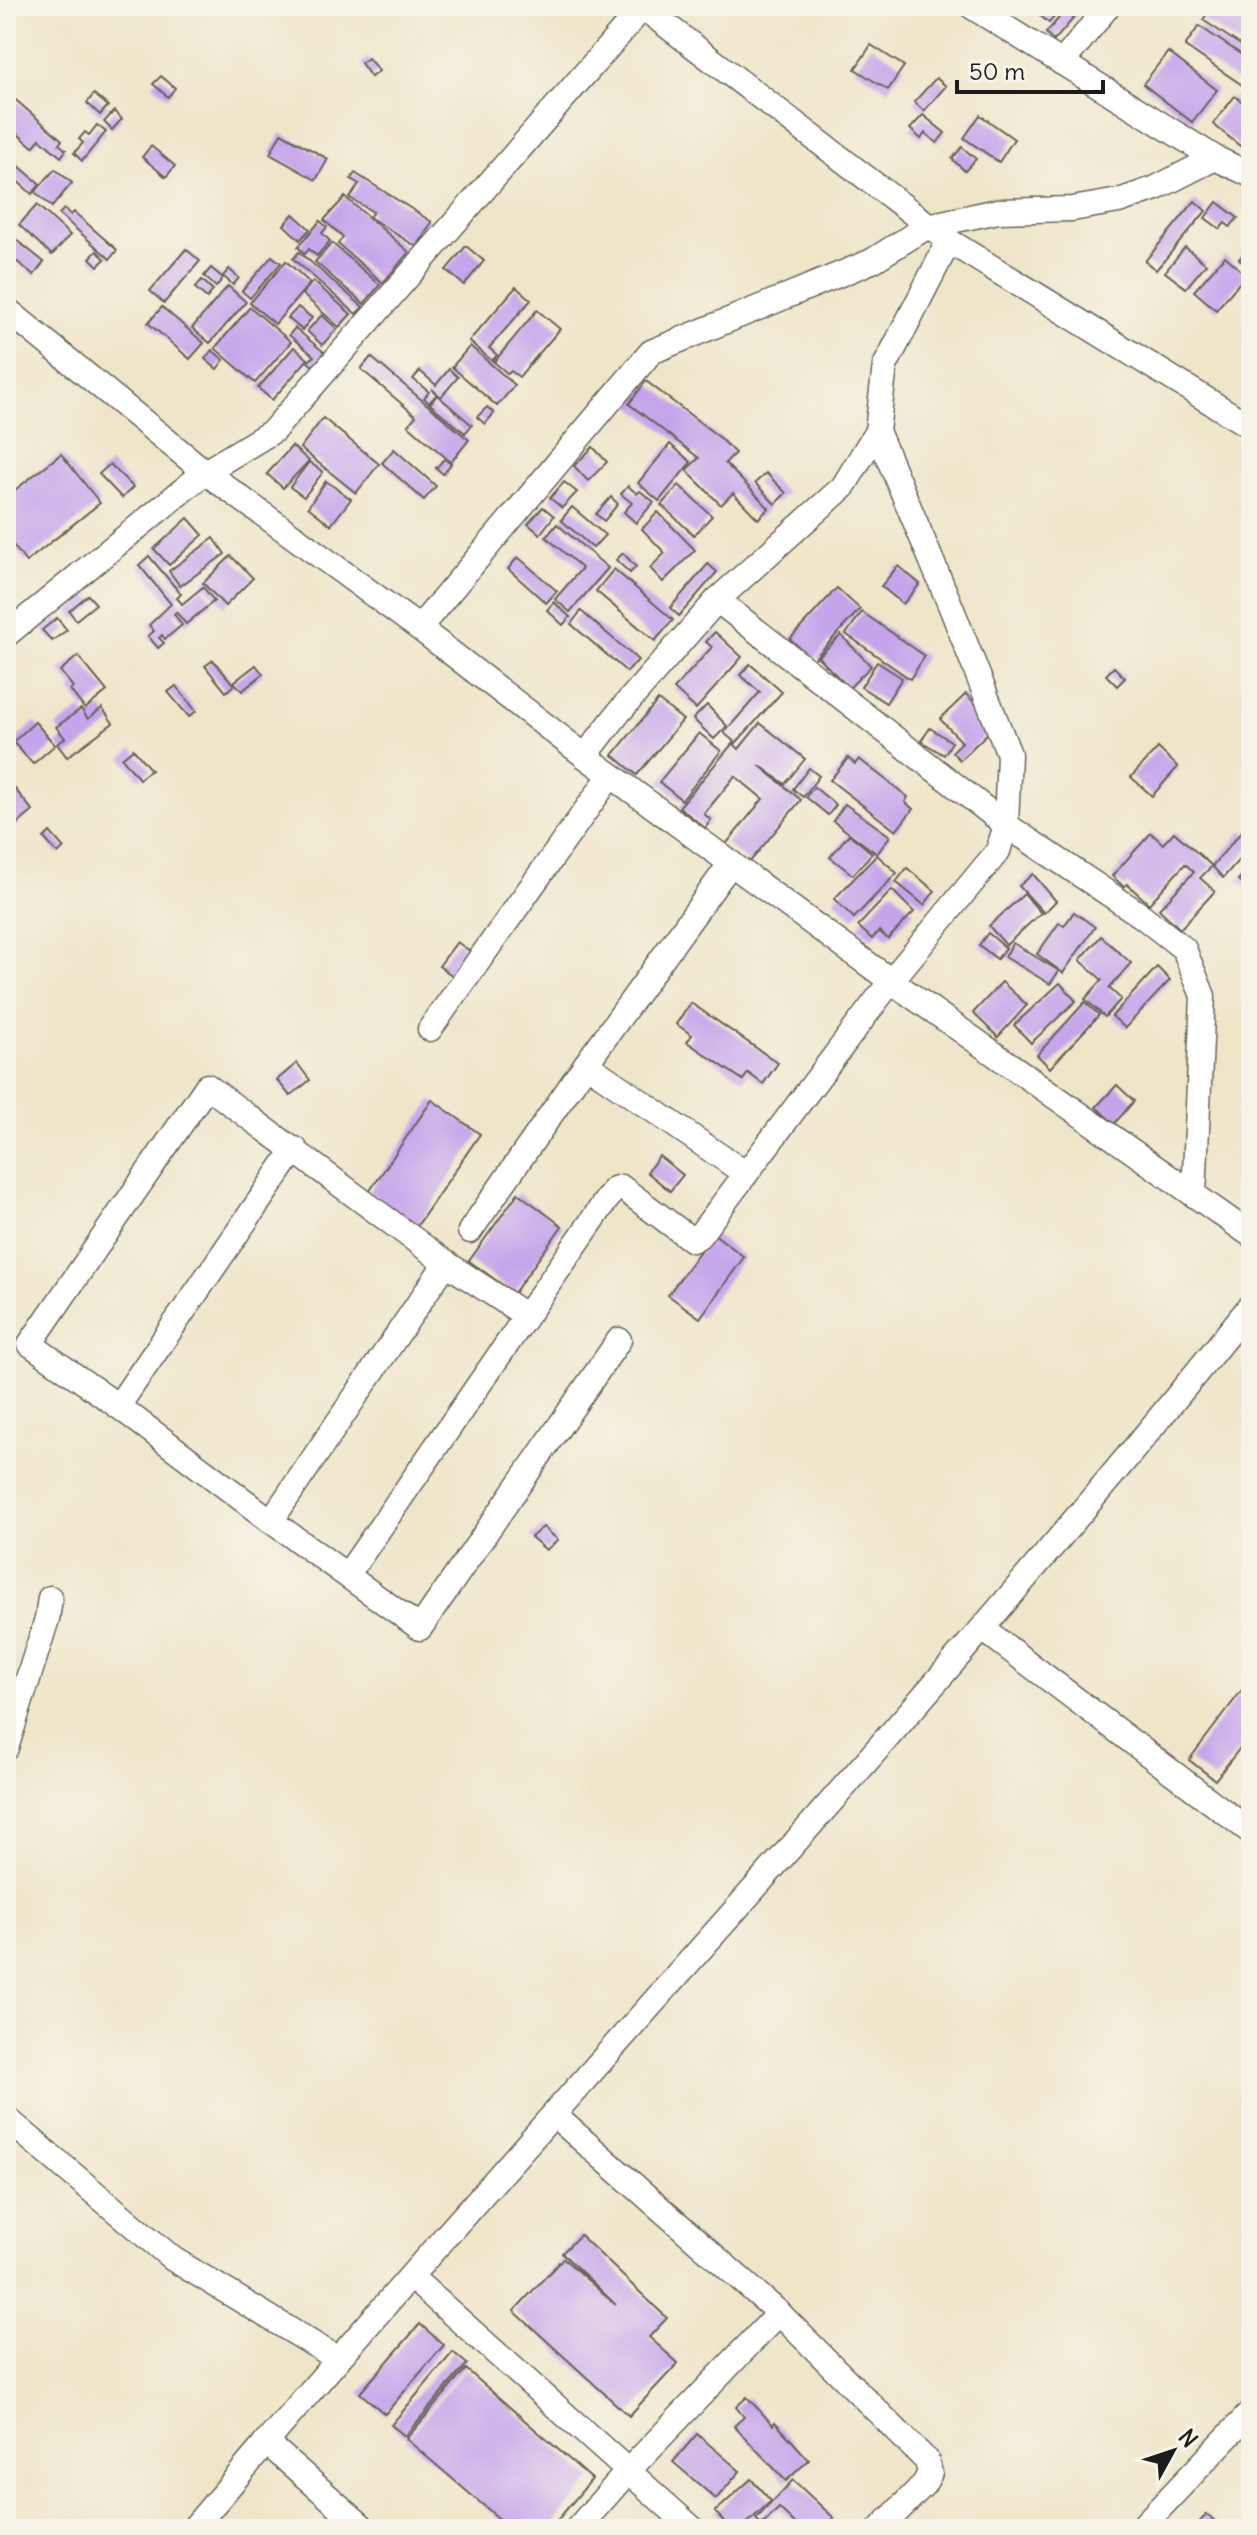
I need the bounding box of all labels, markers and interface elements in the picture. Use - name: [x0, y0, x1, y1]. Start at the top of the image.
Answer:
- scale bar: [957, 44, 1103, 94]
- text: 50 m: [969, 56, 1025, 86]
- north arrow: [1133, 2411, 1213, 2491]
- text: N: [1173, 2423, 1204, 2453]

